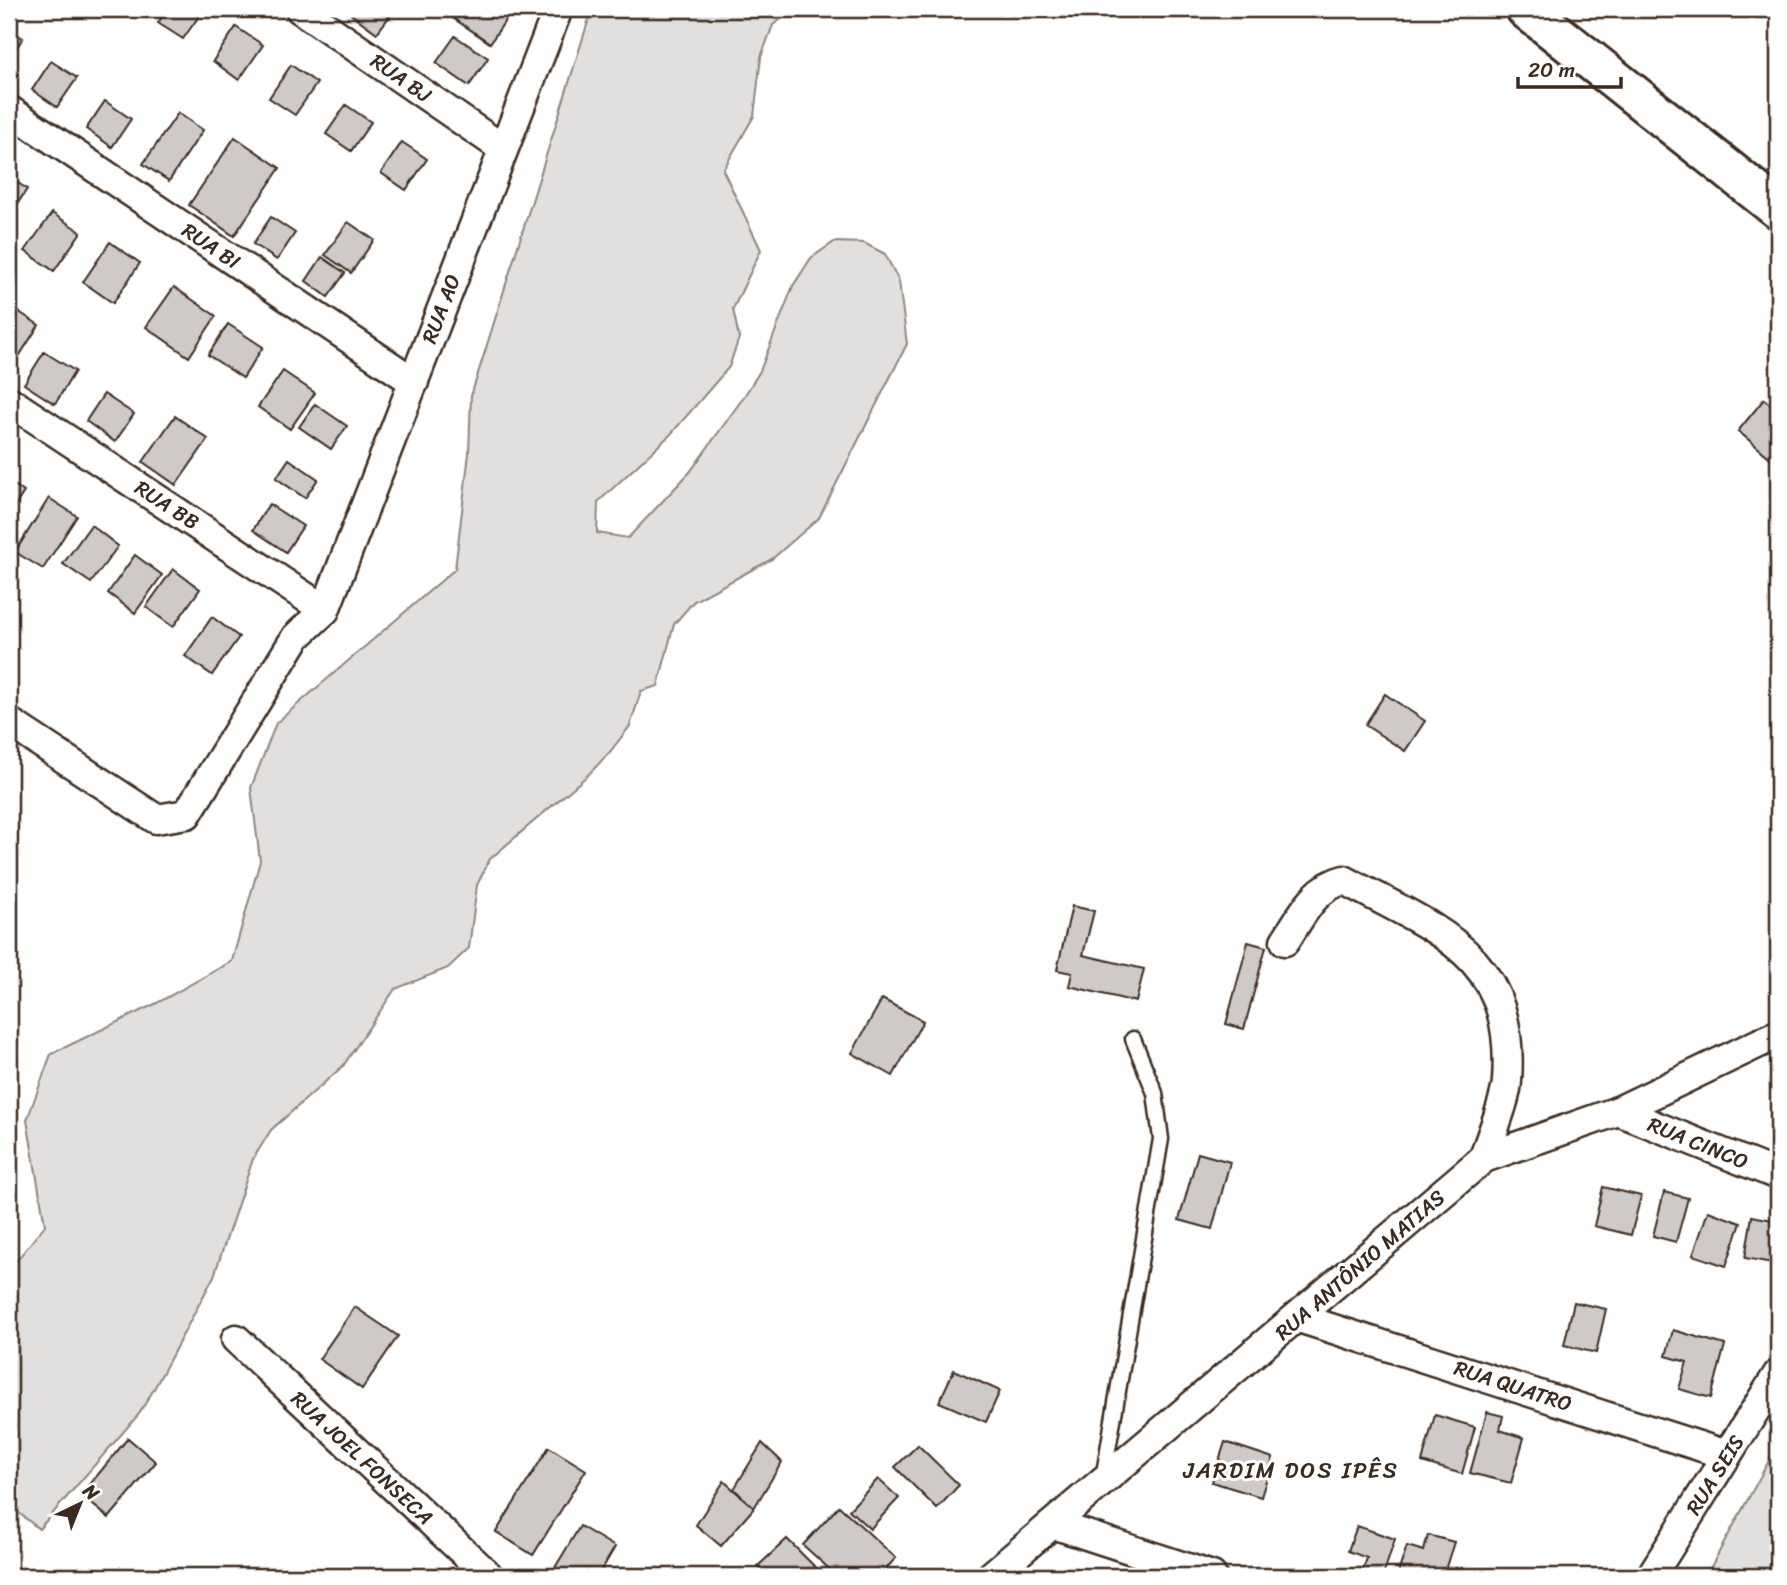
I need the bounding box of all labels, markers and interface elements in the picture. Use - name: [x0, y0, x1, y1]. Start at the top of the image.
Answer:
- street label: RUA BJ: [362, 43, 441, 114]
- scale bar: [1518, 46, 1621, 90]
- text: 20 m: [1528, 51, 1575, 89]
- street label: RUA BI: [174, 212, 249, 280]
- street label: RUA AO: [410, 269, 472, 349]
- street label: RUA BB: [127, 470, 207, 540]
- street label: RUA CINCO: [1642, 1106, 1754, 1180]
- street label: RUA ANTÔNIO MATIAS: [1266, 1180, 1454, 1350]
- street label: RUA QUATRO: [1449, 1349, 1577, 1423]
- street label: RUA JOEL FONSECA: [282, 1381, 442, 1535]
- street label: RUA SEIS: [1675, 1427, 1755, 1523]
- district label: JARDIM DOS IPÊS: [1182, 1450, 1399, 1491]
- north arrow: [46, 1470, 116, 1540]
- text: N: [74, 1475, 108, 1509]

